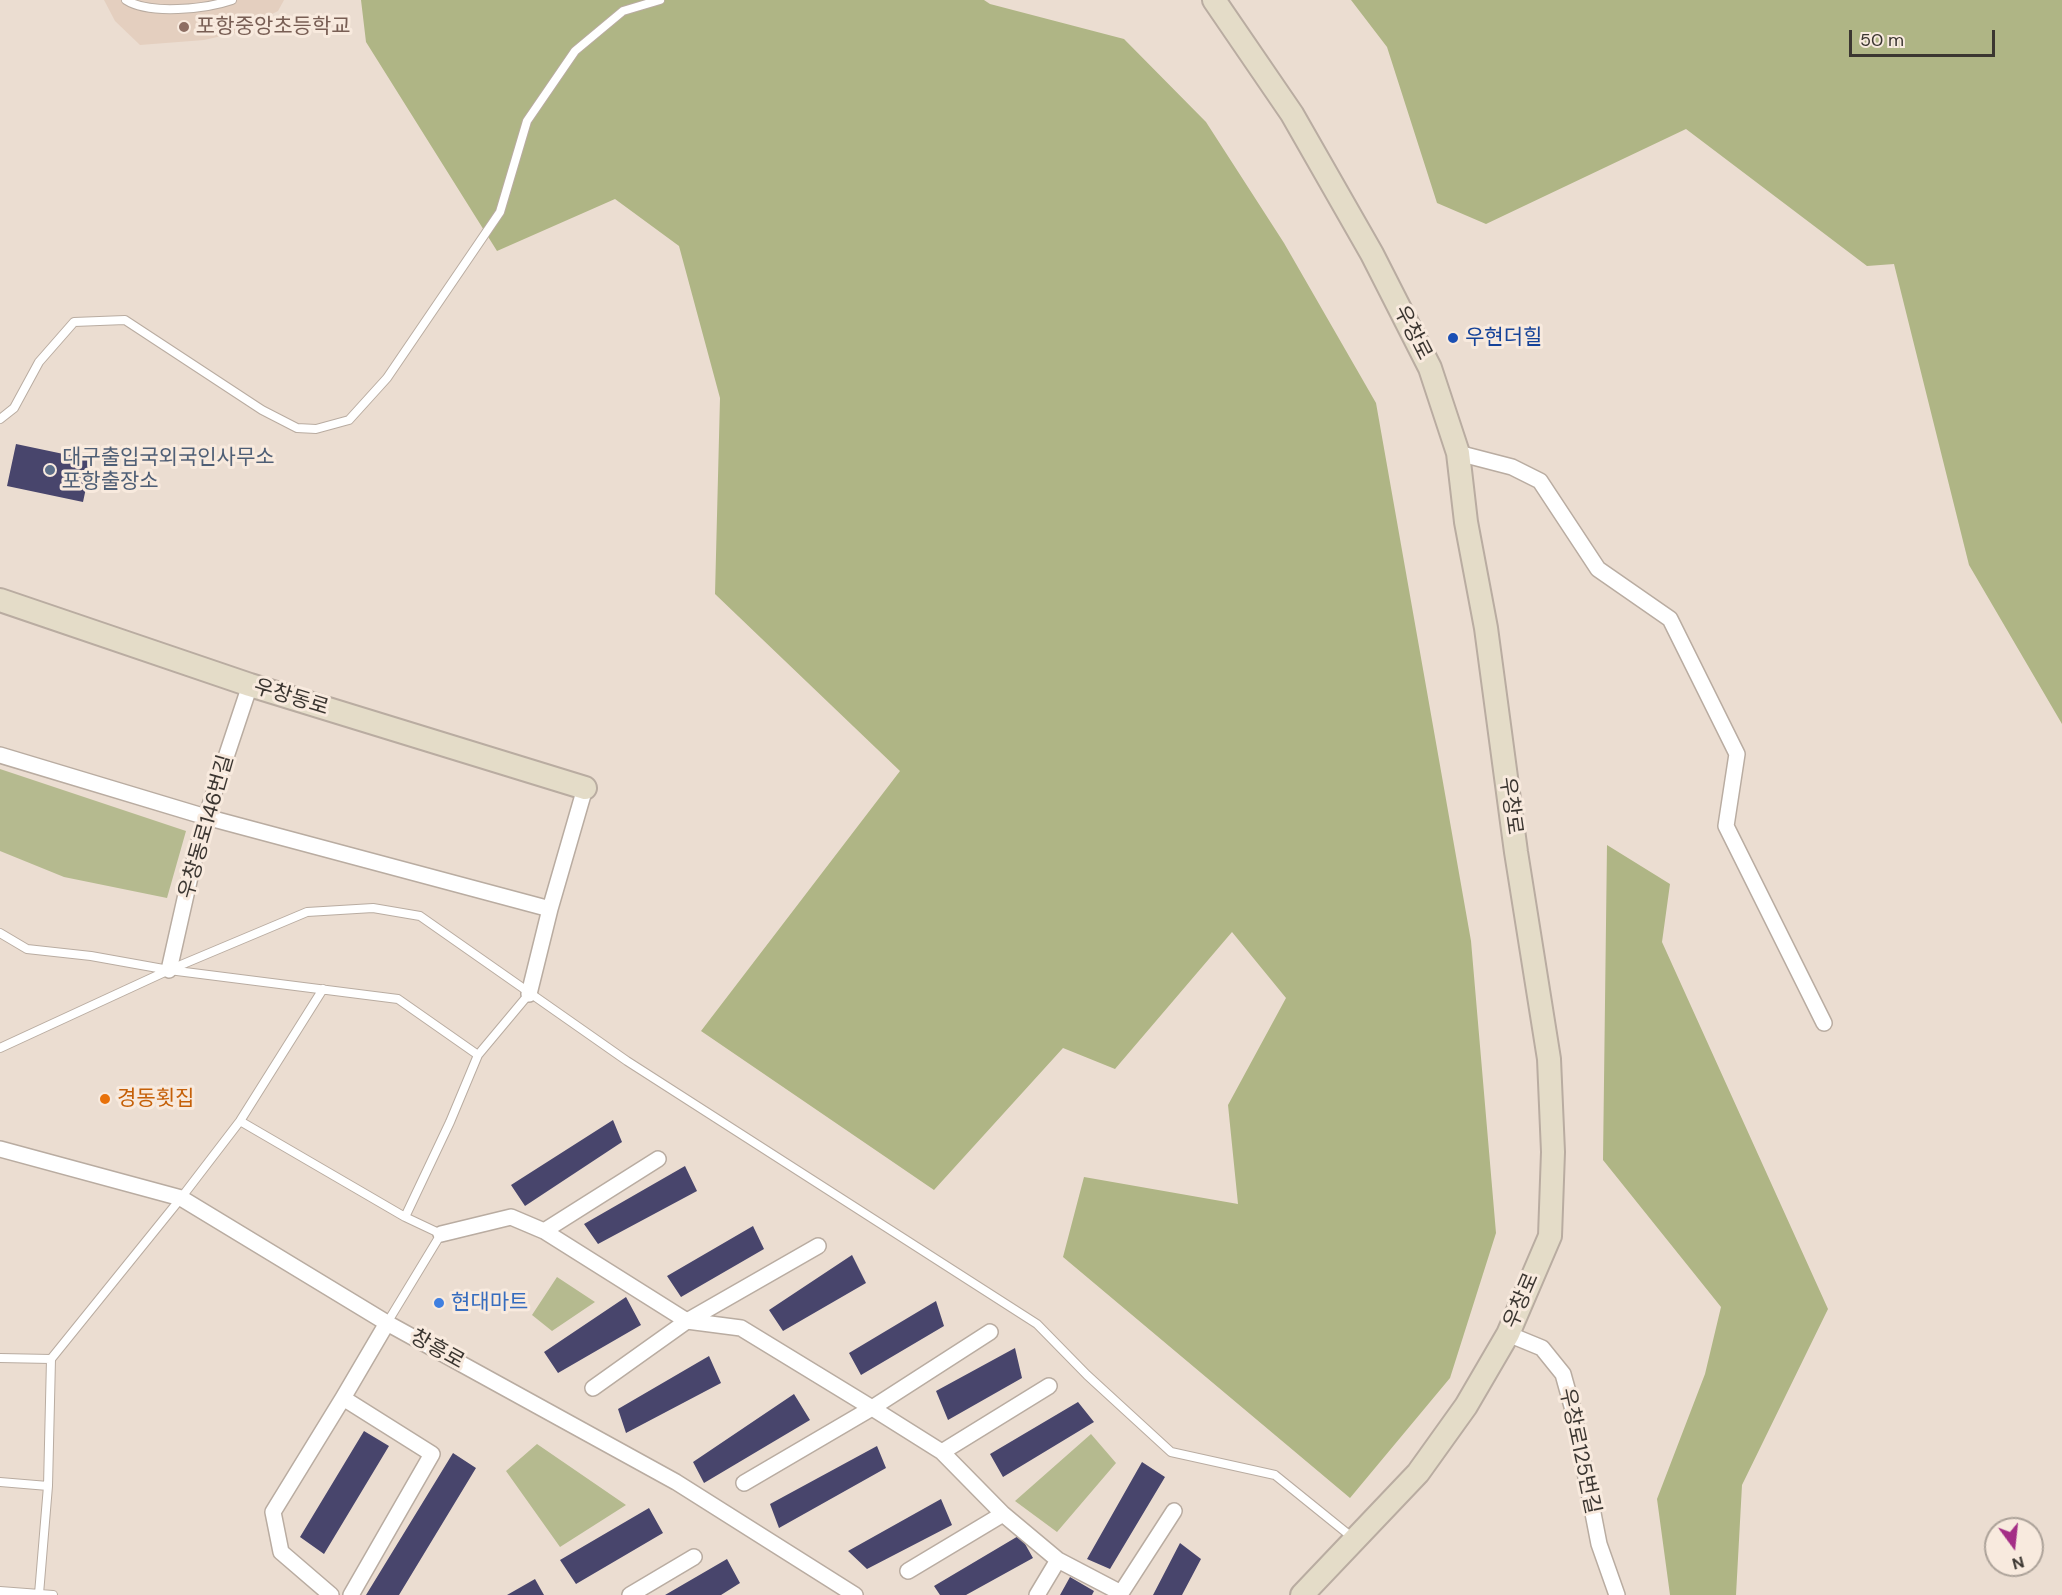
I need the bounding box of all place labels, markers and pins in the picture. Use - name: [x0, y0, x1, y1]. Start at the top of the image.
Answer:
- place label: 포항중앙초등학교: [196, 14, 351, 40]
- marker: 포항중앙초등학교: [177, 20, 191, 34]
- place label: 우현더힐: [1465, 325, 1542, 351]
- marker: 우현더힐: [1446, 331, 1460, 345]
- place label: 대구출입국외국인사무소 포항출장소: [62, 445, 275, 495]
- marker: 대구출입국외국인사무소 포항출장소: [43, 463, 57, 477]
- place label: 경동횟집: [117, 1086, 194, 1112]
- marker: 경동횟집: [98, 1092, 112, 1106]
- place label: 현대마트: [451, 1290, 528, 1316]
- marker: 현대마트: [432, 1296, 446, 1310]

